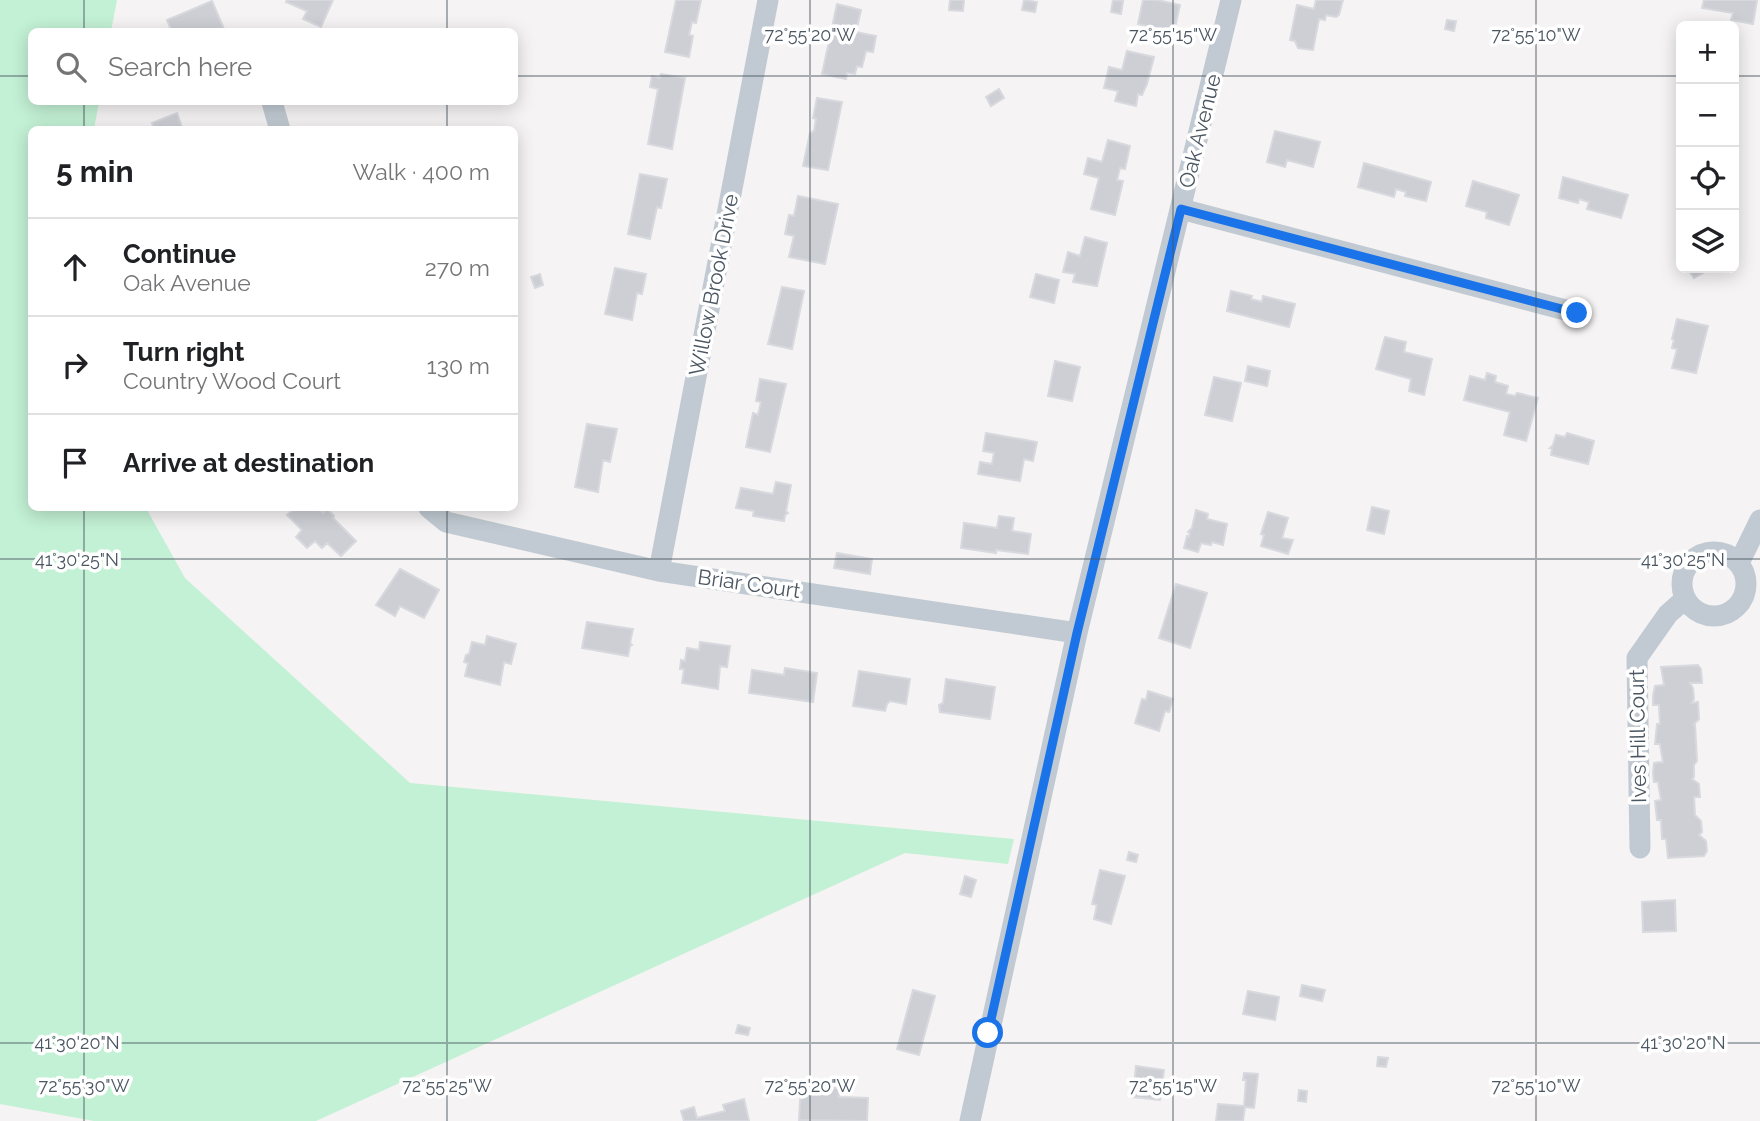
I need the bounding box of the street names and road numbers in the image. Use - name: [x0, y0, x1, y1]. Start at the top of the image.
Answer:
- street label: Oak Avenue: [1173, 71, 1226, 191]
- street label: Willow Brook Drive: [684, 192, 743, 378]
- street label: Briar Court: [696, 564, 802, 603]
- street label: Ives Hill Court: [1624, 669, 1651, 803]

